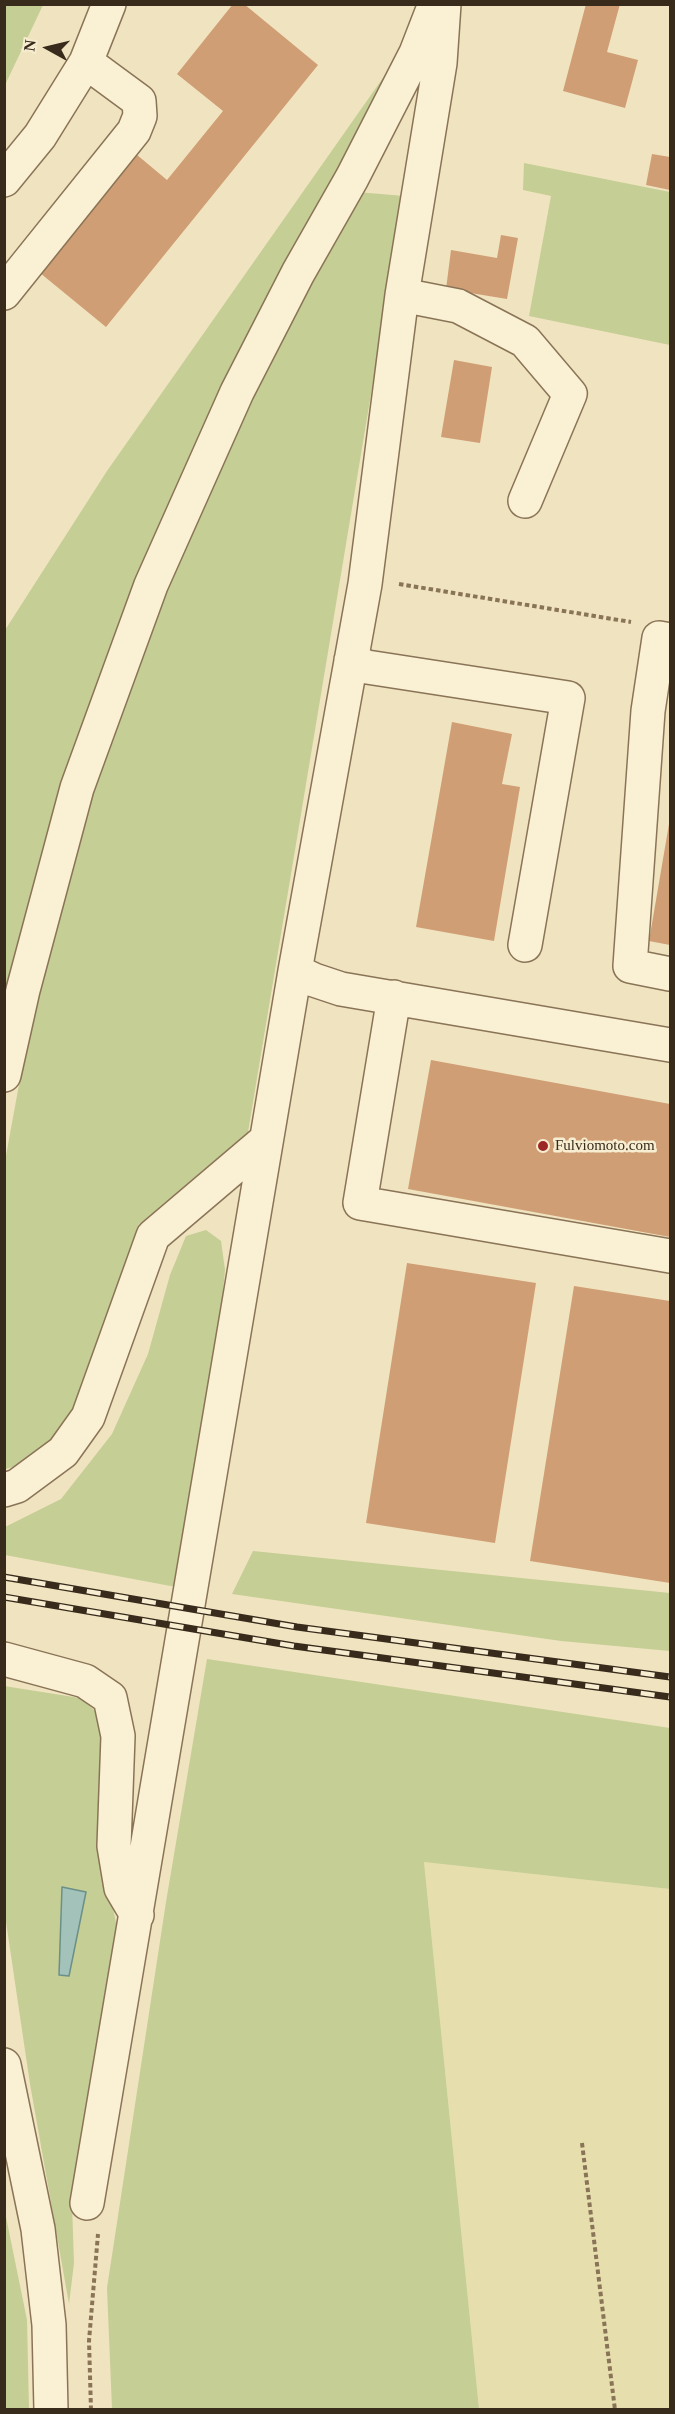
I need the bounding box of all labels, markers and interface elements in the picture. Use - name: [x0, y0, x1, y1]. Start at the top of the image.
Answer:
- north arrow: [18, 18, 78, 78]
- text: N: [20, 39, 39, 52]
- place label: Fulviomoto.com: [555, 1137, 655, 1155]
- marker: Fulviomoto.com: [536, 1139, 550, 1153]

